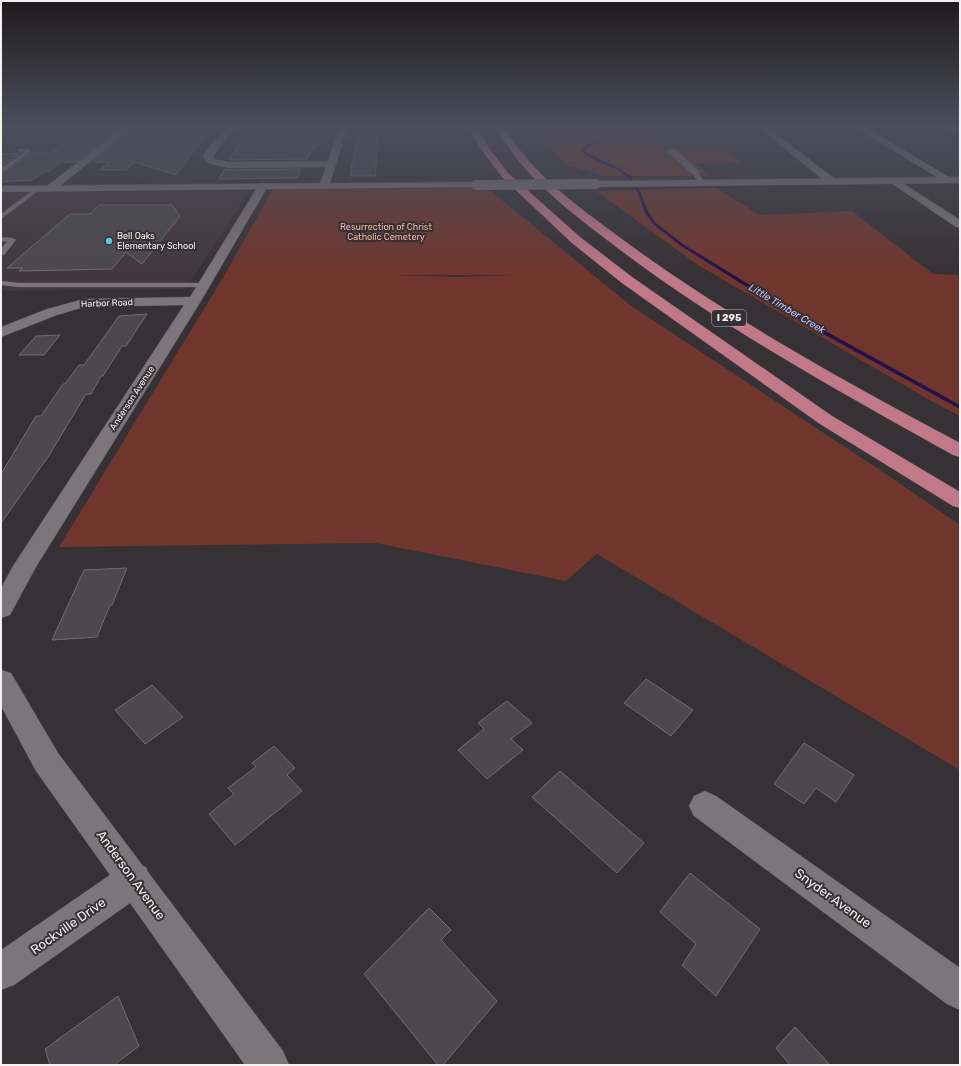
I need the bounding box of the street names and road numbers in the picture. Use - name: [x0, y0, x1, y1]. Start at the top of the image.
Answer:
- street label: Harbor Road: [81, 297, 133, 309]
- road number: I 295: [712, 310, 746, 326]
- street label: Anderson Avenue: [108, 364, 156, 432]
- street label: Anderson Avenue: [94, 827, 168, 923]
- street label: Snyder Avenue: [792, 865, 874, 931]
- street label: Rockville Drive: [28, 895, 108, 957]

